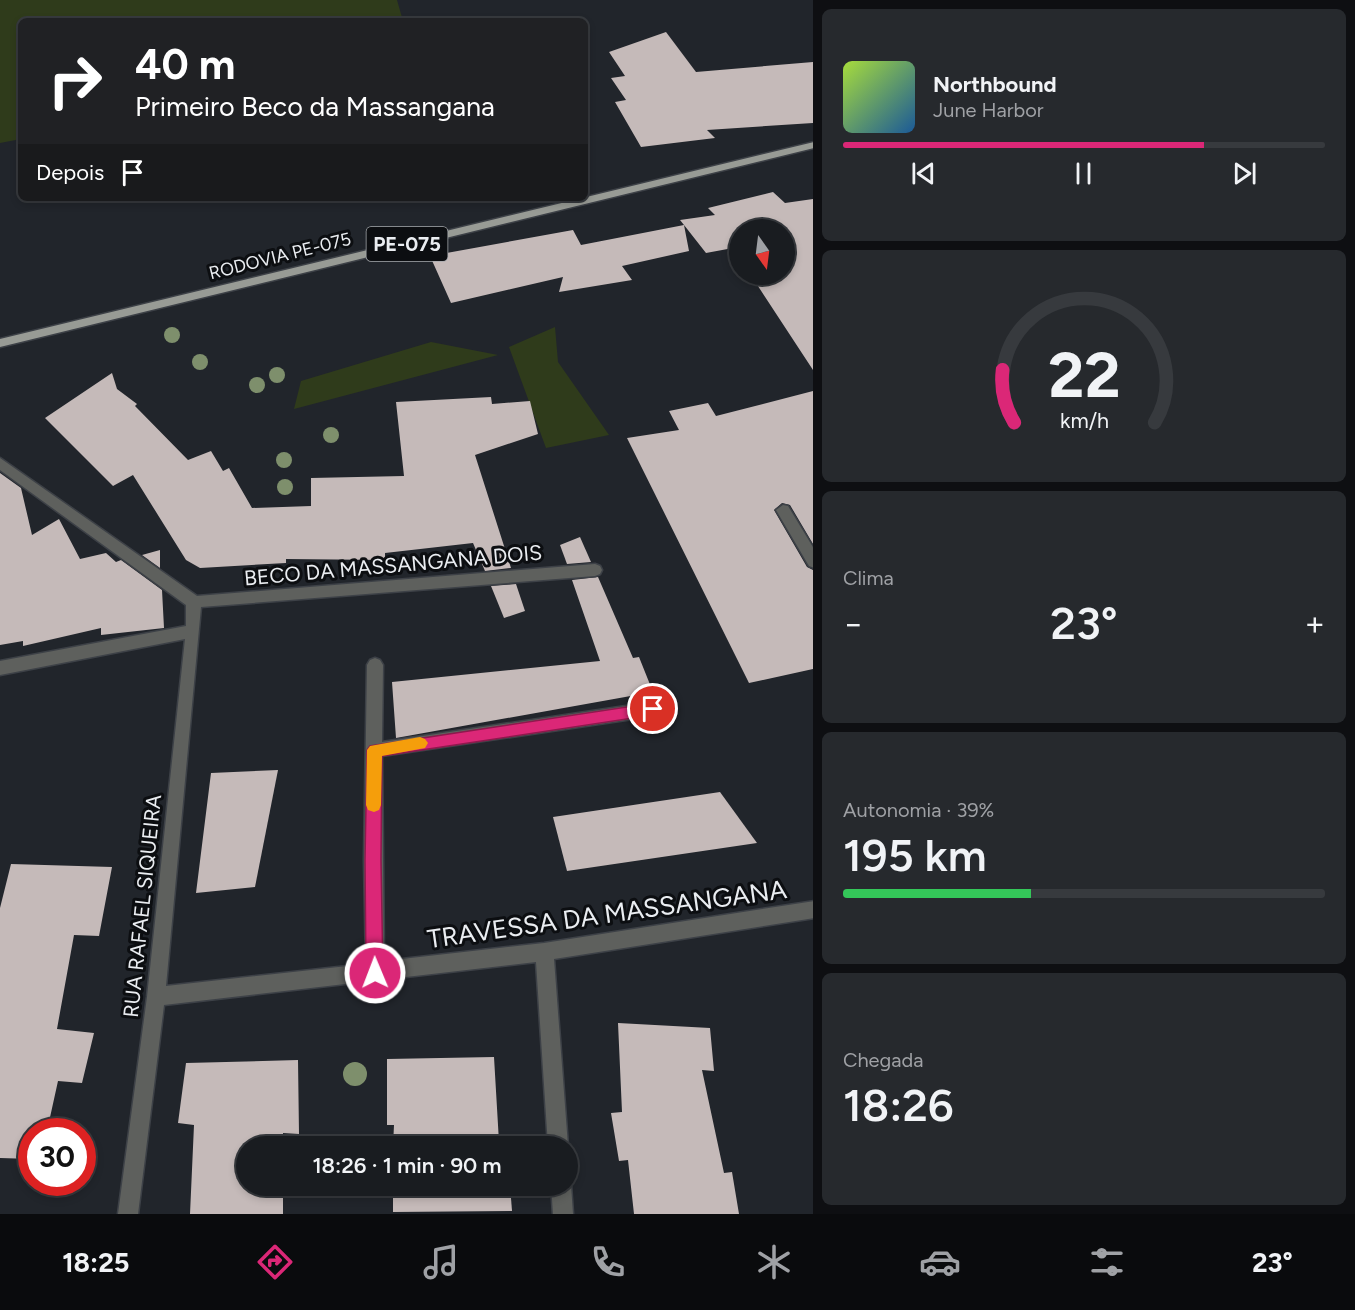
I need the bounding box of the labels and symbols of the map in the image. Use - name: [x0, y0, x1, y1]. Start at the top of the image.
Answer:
- north arrow: [729, 219, 795, 285]
- road number: PE-075: [366, 227, 448, 261]
- street label: RODOVIA PE-075: [207, 228, 353, 284]
- street label: BECO DA MASSANGANA DOIS: [243, 540, 543, 590]
- pin: [627, 683, 678, 734]
- street label: RUA RAFAEL SIQUEIRA: [118, 793, 166, 1019]
- street label: TRAVESSA DA MASSANGANA: [425, 873, 789, 955]
- position arrow: [343, 941, 407, 1005]
- speed limit sign: 30: [18, 1118, 96, 1196]

